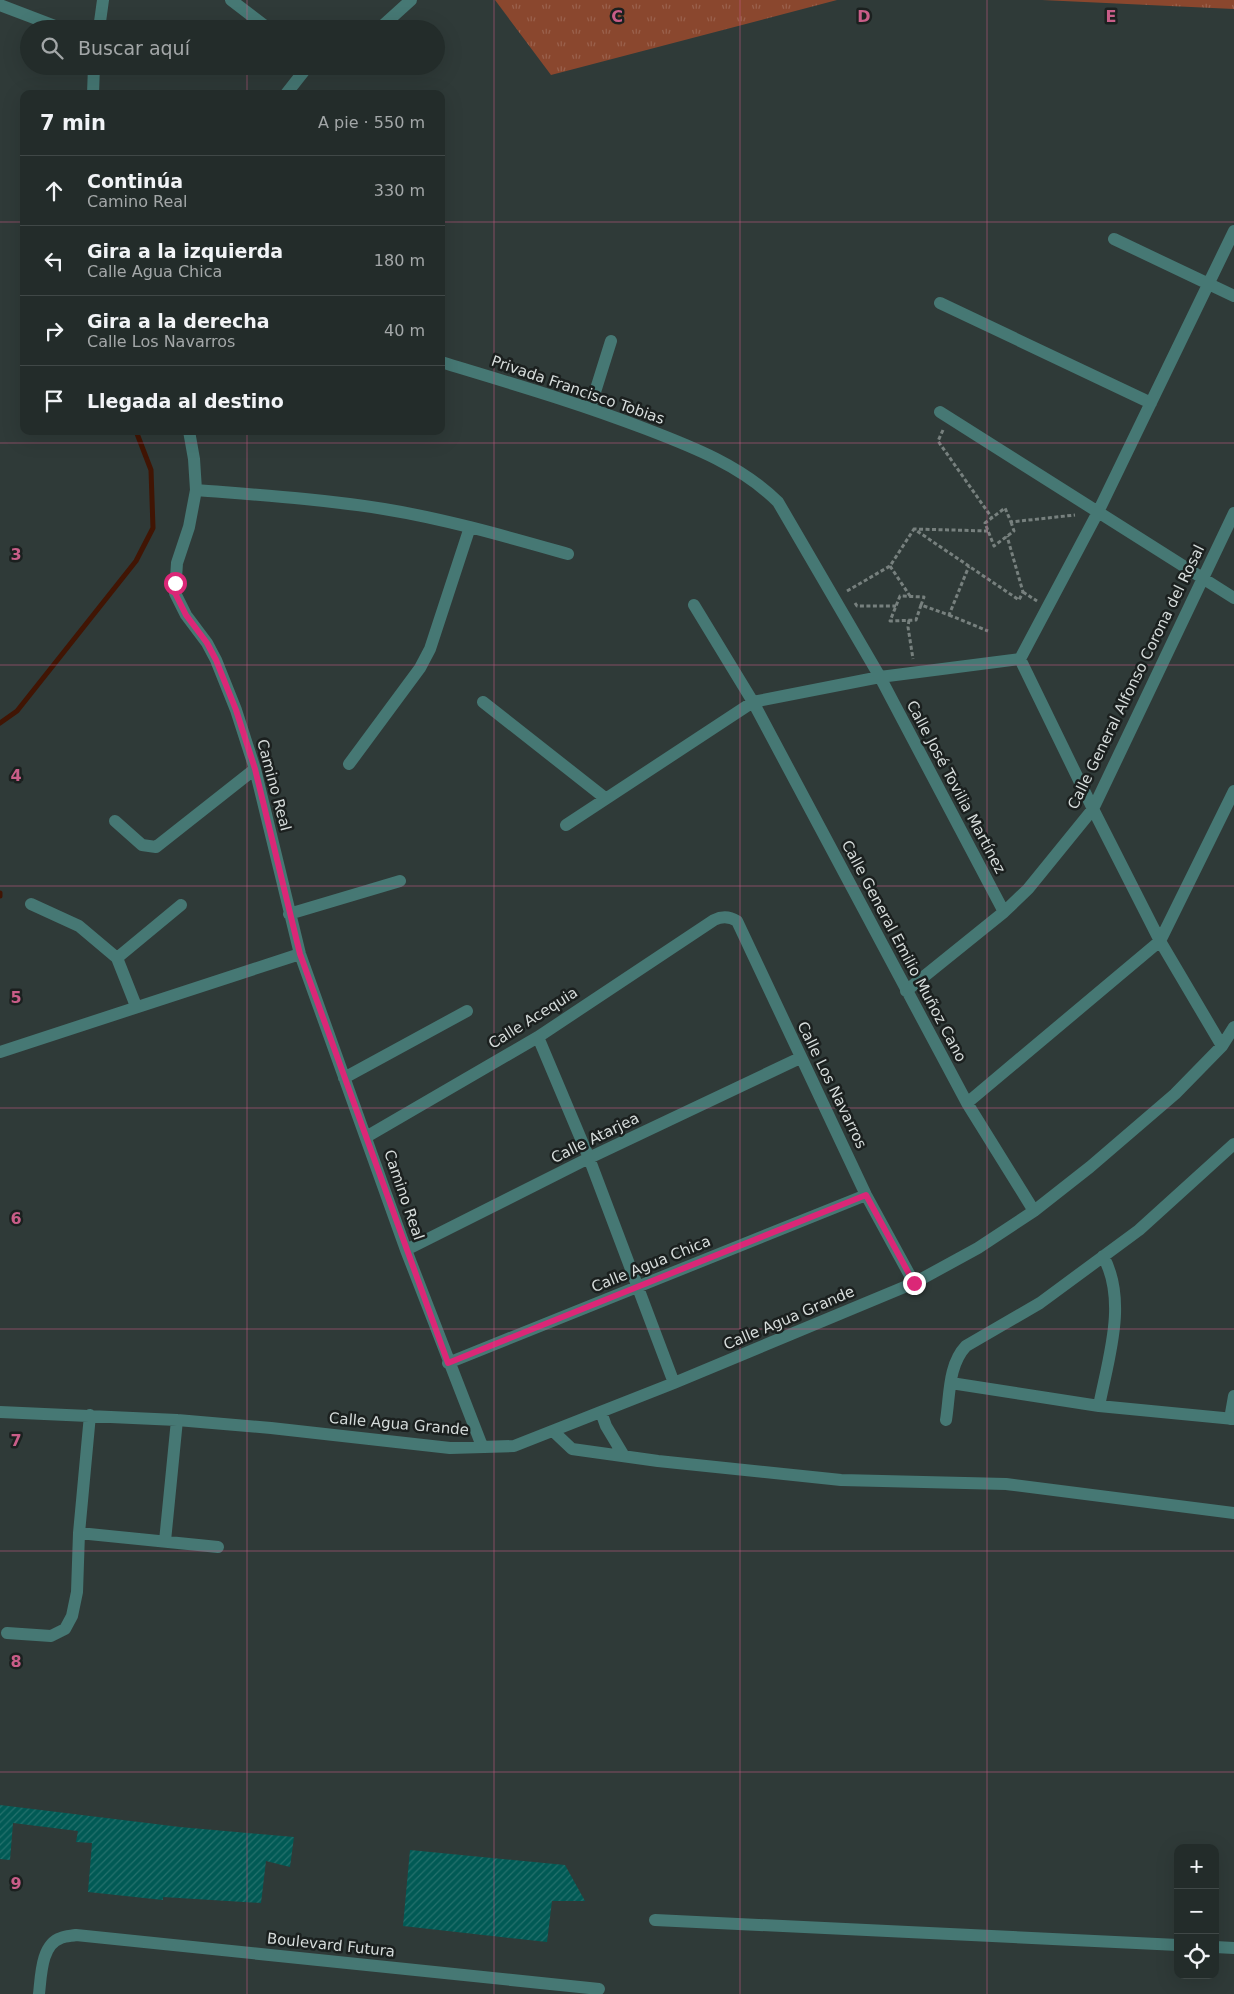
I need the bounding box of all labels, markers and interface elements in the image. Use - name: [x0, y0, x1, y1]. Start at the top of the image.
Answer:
- text: C: [611, 7, 623, 26]
- text: D: [857, 7, 871, 26]
- text: E: [1106, 7, 1116, 26]
- search box: [20, 20, 445, 75]
- icon: search: [38, 34, 66, 62]
- text: Buscar aquí: [78, 37, 190, 59]
- text: 7 min: [40, 111, 106, 135]
- text: A pie · 550 m: [318, 113, 425, 132]
- text: Continúa: [87, 170, 183, 192]
- icon: ahead: [40, 177, 68, 205]
- text: 330 m: [374, 181, 425, 200]
- text: Camino Real: [87, 192, 188, 211]
- text: Gira a la izquierda: [87, 240, 283, 262]
- icon: left: [40, 247, 68, 275]
- text: 180 m: [374, 251, 425, 270]
- text: Calle Agua Chica: [87, 262, 222, 281]
- text: Gira a la derecha: [87, 310, 270, 332]
- icon: right: [40, 317, 68, 345]
- text: 40 m: [384, 321, 425, 340]
- text: Calle Los Navarros: [87, 332, 235, 351]
- street label: Privada Francisco Tobias: [489, 352, 667, 428]
- icon: arrive: [40, 387, 68, 415]
- text: Llegada al destino: [87, 390, 284, 412]
- street label: Calle General Alfonso Corona del Rosal: [1064, 542, 1208, 812]
- text: 3: [10, 545, 22, 564]
- route start: [164, 572, 187, 595]
- street label: Calle José Tovilia Martínez: [903, 697, 1009, 877]
- street label: Camino Real: [253, 737, 295, 833]
- text: 4: [10, 766, 22, 785]
- street label: Calle General Emilio Muñoz Cano: [838, 837, 970, 1065]
- street label: Calle Acequia: [485, 983, 581, 1053]
- text: 5: [10, 988, 22, 1007]
- street label: Calle Los Navarros: [793, 1019, 871, 1152]
- street label: Calle Atarjea: [548, 1109, 642, 1167]
- street label: Camino Real: [380, 1148, 428, 1242]
- text: 6: [10, 1209, 22, 1228]
- street label: Calle Agua Chica: [589, 1232, 713, 1296]
- route end: [903, 1272, 926, 1295]
- street label: Calle Agua Grande: [721, 1282, 857, 1354]
- street label: Calle Agua Grande: [328, 1409, 470, 1439]
- text: 7: [10, 1431, 22, 1450]
- text: 8: [10, 1652, 22, 1671]
- map controls: [1174, 1844, 1219, 1979]
- button: +: [1174, 1844, 1219, 1889]
- text: 9: [10, 1874, 22, 1893]
- button: −: [1174, 1889, 1219, 1934]
- street label: Boulevard Futura: [266, 1929, 396, 1961]
- button: locate: [1174, 1934, 1219, 1979]

